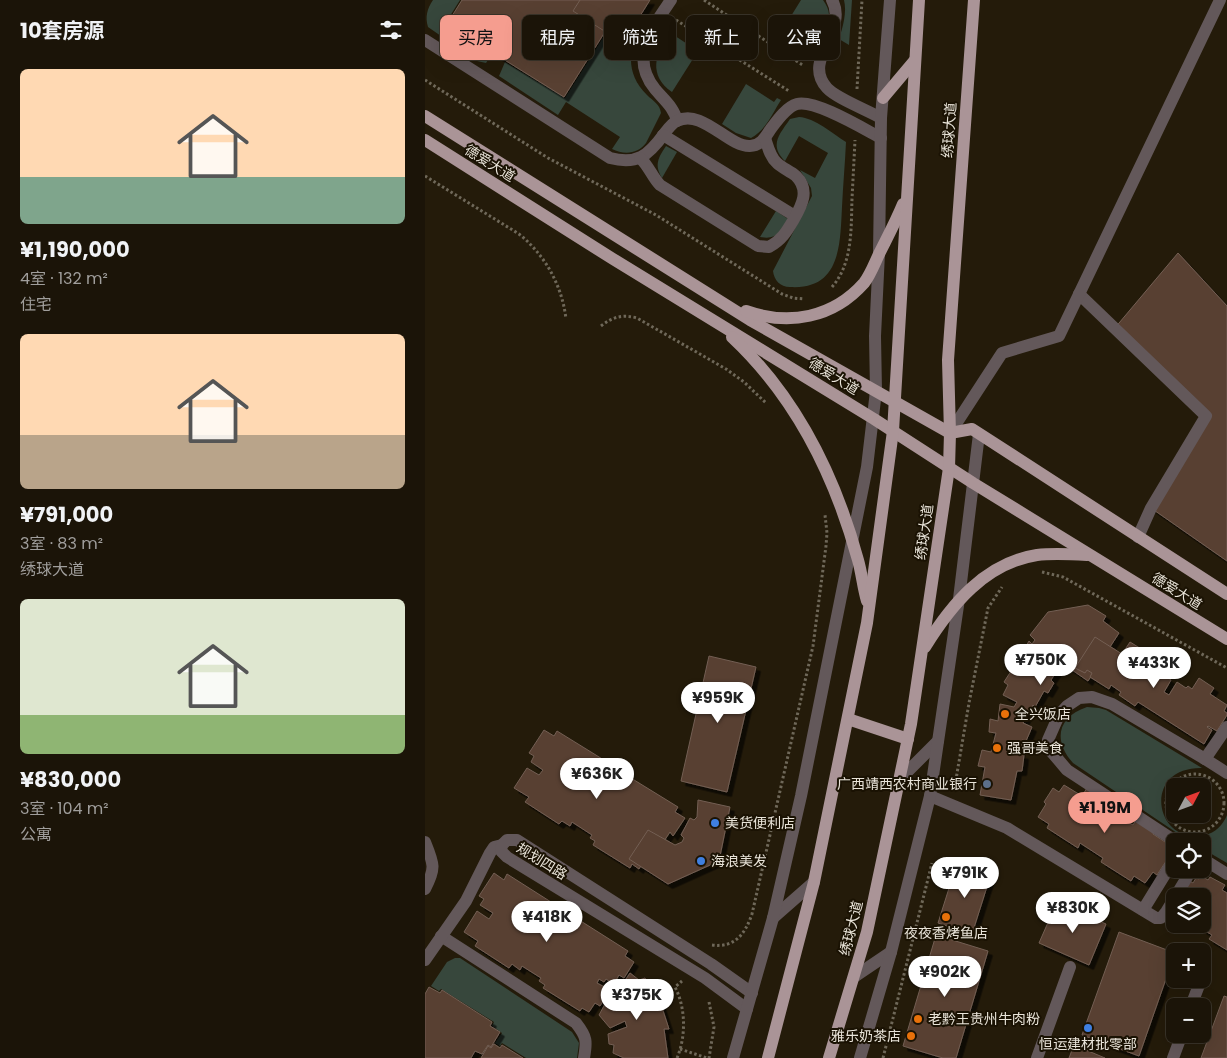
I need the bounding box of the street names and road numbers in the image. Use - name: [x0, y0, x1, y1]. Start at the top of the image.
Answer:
- street label: 绣球大道: [937, 101, 961, 159]
- street label: 德爱大道: [461, 140, 519, 186]
- street label: 德爱大道: [805, 353, 863, 399]
- street label: 绣球大道: [910, 503, 938, 561]
- street label: 德爱大道: [1148, 568, 1206, 614]
- street label: 规划四路: [513, 838, 571, 884]
- street label: 绣球大道: [835, 898, 867, 958]

